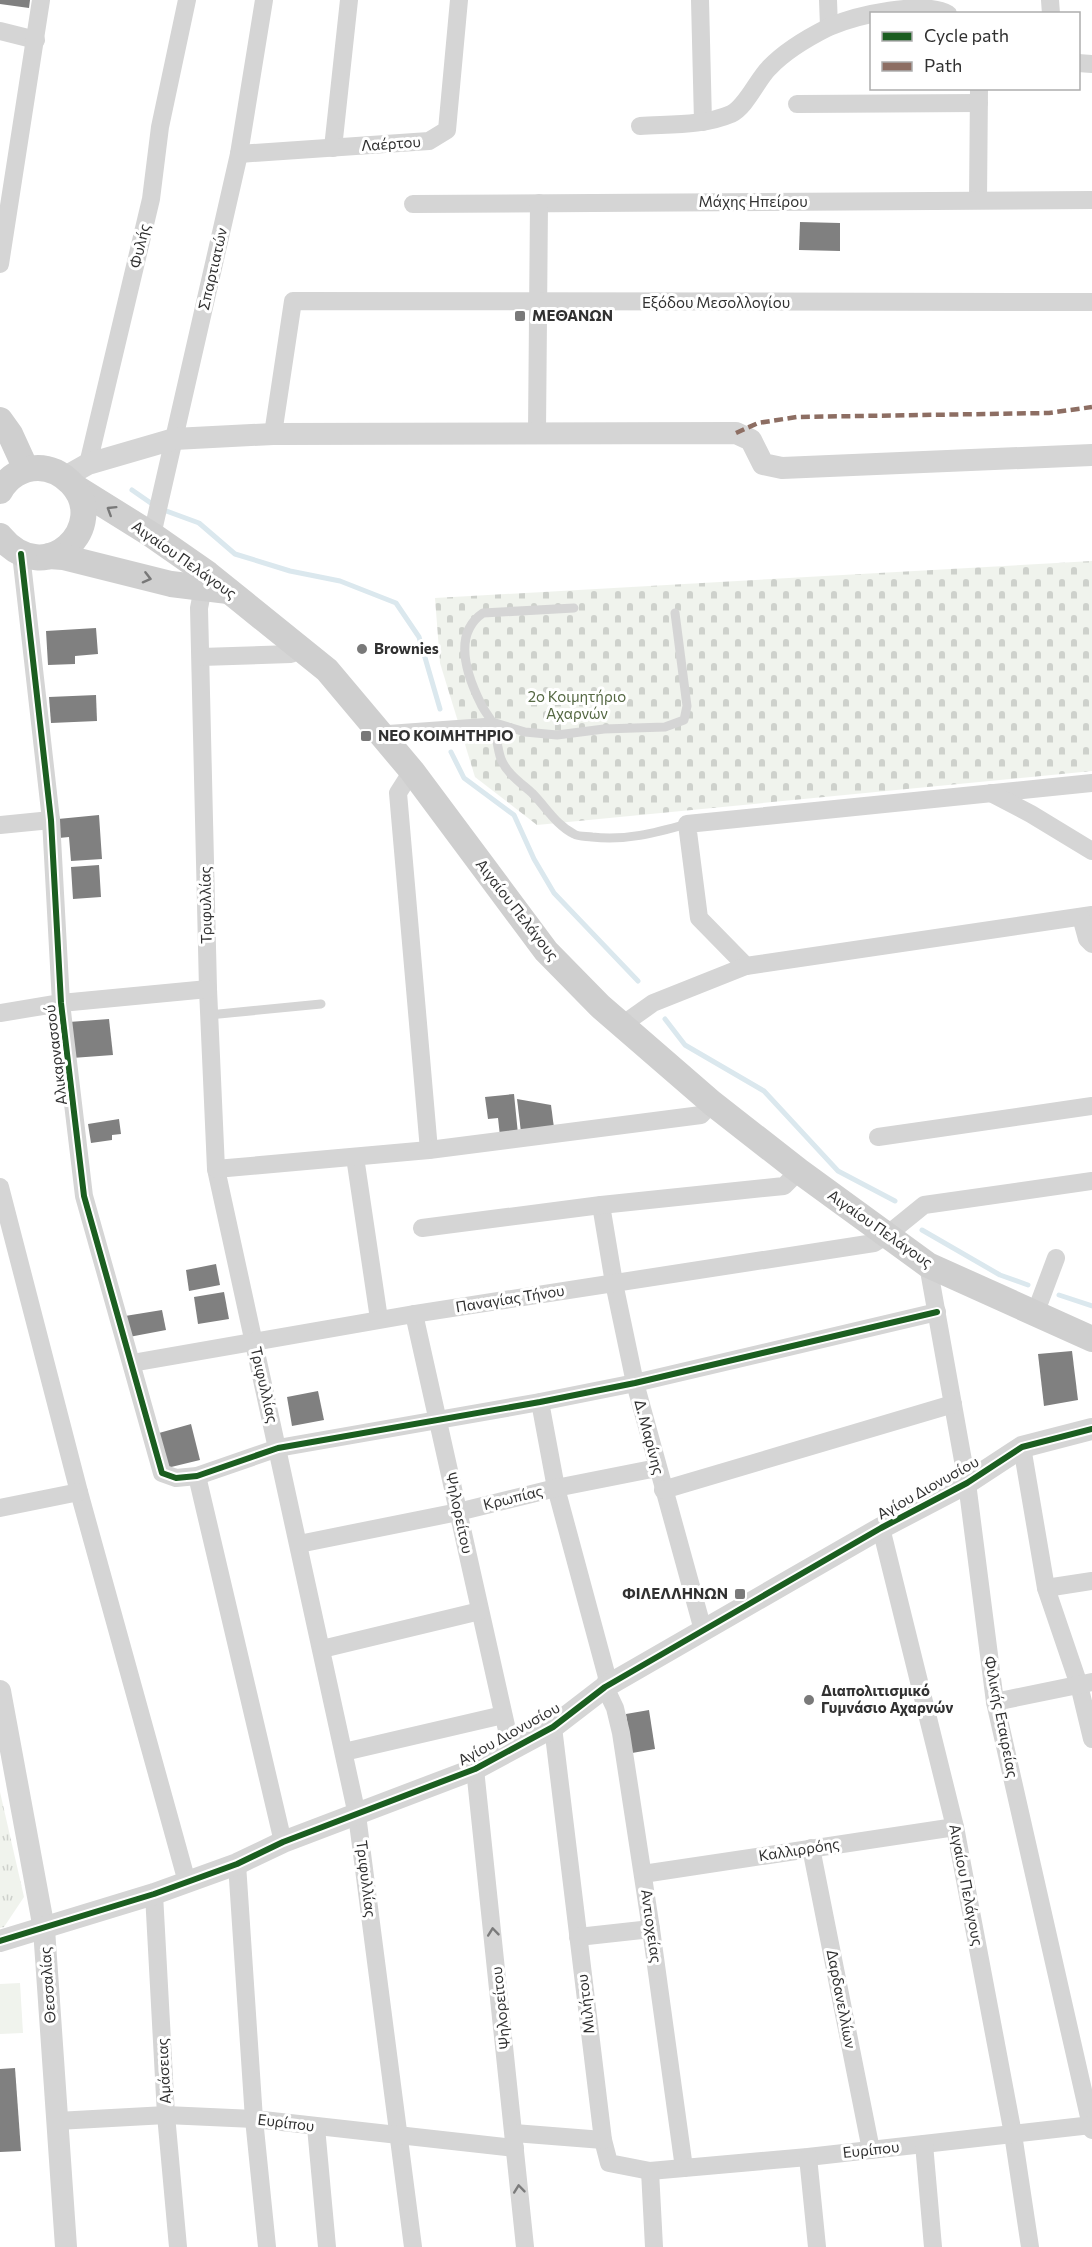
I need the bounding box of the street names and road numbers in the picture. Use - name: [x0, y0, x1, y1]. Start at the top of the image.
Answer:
- street label: Λαέρτου: [360, 132, 421, 154]
- street label: Μάχης Ηπείρου: [698, 192, 808, 210]
- street label: Φυλής: [125, 222, 153, 270]
- street label: Σπαρτιατών: [194, 225, 230, 312]
- street label: Εξόδου Μεσολλογίου: [642, 293, 790, 311]
- street label: Αιγαίου Πελάγους: [129, 516, 240, 602]
- street label: Αιγαίου Πελάγους: [473, 855, 563, 964]
- street label: Τριφυλλίας: [195, 866, 215, 944]
- street label: Αλικαρνασσού: [40, 1004, 70, 1106]
- street label: Αιγαίου Πελάγους: [825, 1185, 936, 1271]
- street label: Παναγίας Τήνου: [454, 1281, 566, 1316]
- street label: Τριφυλλίας: [247, 1345, 282, 1425]
- street label: Δ. Μαρίνης: [631, 1397, 669, 1476]
- street label: Αγίου Διονυσίου: [874, 1452, 982, 1523]
- street label: Ψηλορείτου: [443, 1470, 477, 1555]
- street label: Κρωπίας: [481, 1481, 544, 1513]
- street label: Φιλικής Εταιρείας: [981, 1654, 1023, 1779]
- street label: Αγίου Διονυσίου: [455, 1698, 563, 1769]
- street label: Αιγαίου Πελάγους: [946, 1822, 988, 1947]
- street label: Καλλιρρόης: [757, 1834, 841, 1864]
- street label: Τριφυλλίας: [353, 1839, 381, 1919]
- street label: Αντιοχείας: [638, 1888, 666, 1964]
- street label: Θεσσαλίας: [35, 1946, 59, 2024]
- street label: Δαρδανελλίων: [824, 1948, 861, 2050]
- street label: Ψηλορείτου: [487, 1966, 513, 2050]
- street label: Μιλήτου: [572, 1973, 598, 2035]
- street label: Αμάσειας: [152, 2038, 174, 2105]
- street label: Ευρίπου: [257, 2110, 316, 2134]
- street label: Ευρίπου: [842, 2137, 900, 2161]

